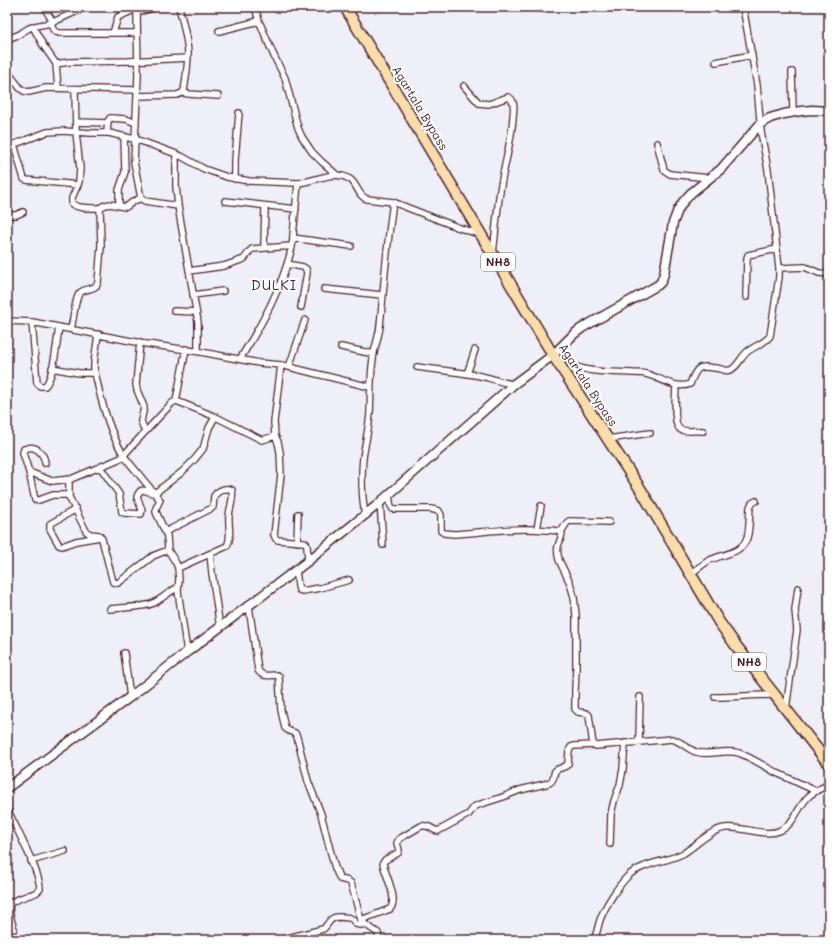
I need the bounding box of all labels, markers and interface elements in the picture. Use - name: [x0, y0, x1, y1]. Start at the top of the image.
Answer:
- street label: Agartala Bypass: [389, 62, 453, 153]
- road number: NH8: [481, 253, 515, 271]
- district label: DULKI: [251, 275, 297, 294]
- street label: Agartala Bypass: [556, 340, 622, 429]
- road number: NH8: [732, 653, 766, 671]

